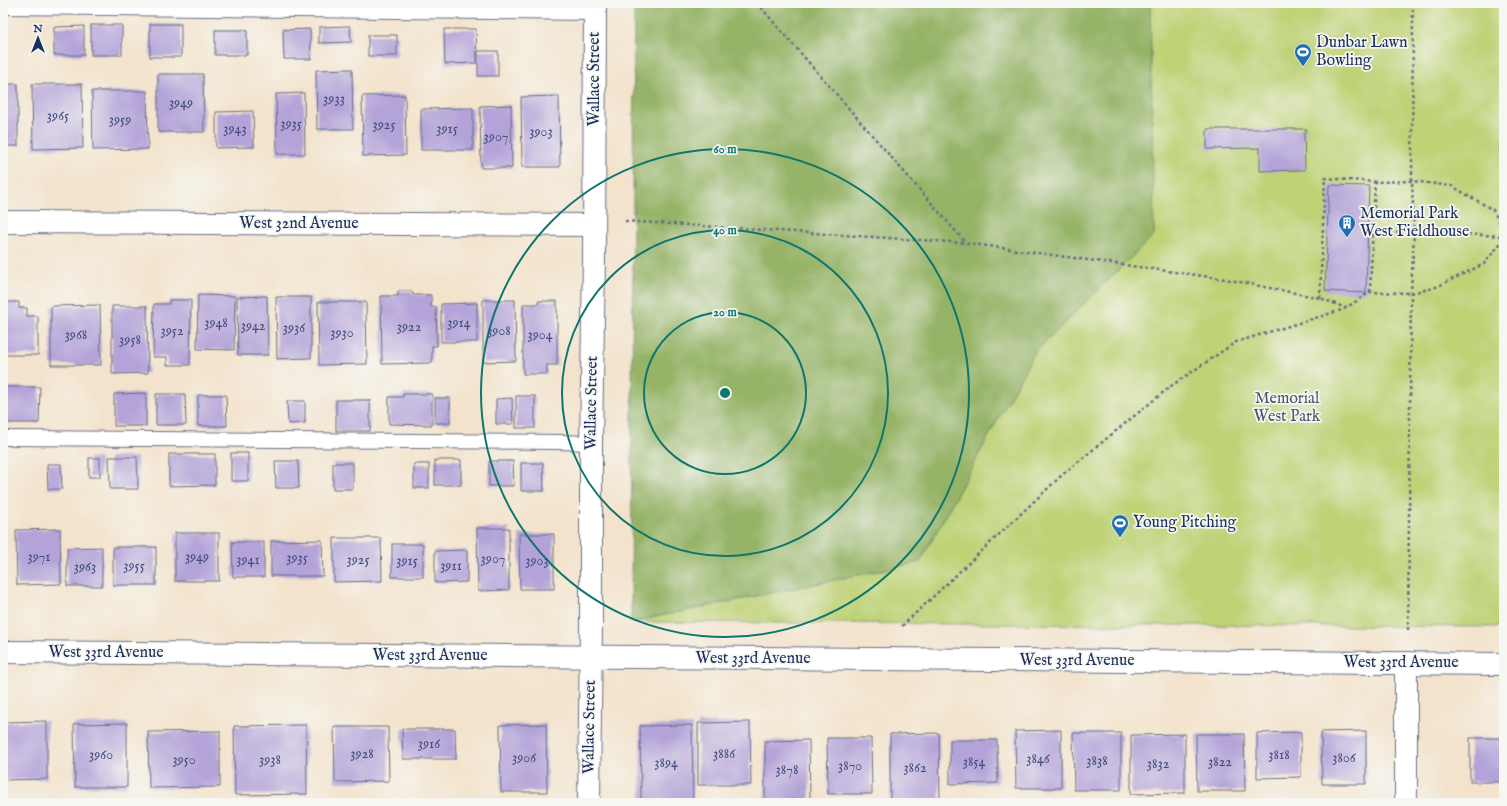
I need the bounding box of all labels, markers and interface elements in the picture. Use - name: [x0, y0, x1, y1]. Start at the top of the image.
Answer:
- north arrow: [18, 18, 58, 58]
- text: N: [32, 22, 43, 36]
- street label: Wallace Street: [585, 31, 605, 126]
- place label: Dunbar Lawn Bowling: [1316, 33, 1408, 71]
- sports icon: Dunbar Lawn Bowling: [1293, 42, 1313, 67]
- house number: 3933: [323, 90, 345, 108]
- house number: 3949: [169, 94, 193, 112]
- house number: 3965: [47, 107, 69, 125]
- house number: 3959: [109, 111, 131, 129]
- house number: 3935: [280, 115, 302, 133]
- house number: 3925: [373, 116, 395, 134]
- house number: 3943: [223, 120, 247, 138]
- house number: 3915: [436, 120, 458, 138]
- house number: 3903: [529, 123, 553, 141]
- house number: 3907: [484, 128, 508, 146]
- text: 60 m: [714, 142, 737, 157]
- place label: Memorial Park West Fieldhouse: [1360, 204, 1469, 242]
- building icon: Memorial Park West Fieldhouse: [1337, 213, 1357, 238]
- street label: West 32nd Avenue: [239, 214, 359, 234]
- text: 40 m: [713, 223, 738, 238]
- text: 20 m: [713, 305, 737, 320]
- house number: 3948: [204, 314, 228, 332]
- house number: 3914: [447, 314, 471, 332]
- house number: 3942: [241, 317, 266, 335]
- house number: 3922: [397, 318, 422, 336]
- house number: 3936: [283, 319, 306, 337]
- house number: 3952: [161, 322, 184, 340]
- house number: 3908: [487, 322, 511, 340]
- house number: 3930: [330, 324, 354, 342]
- house number: 3968: [65, 326, 87, 344]
- house number: 3904: [527, 326, 553, 344]
- house number: 3958: [119, 331, 141, 349]
- street label: Wallace Street: [581, 355, 603, 450]
- centre of rings: [718, 386, 732, 400]
- park label: Memorial West Park: [1254, 389, 1321, 427]
- sports icon: Young Pitching: [1110, 513, 1130, 538]
- place label: Young Pitching: [1133, 513, 1237, 533]
- house number: 3971: [27, 548, 51, 566]
- house number: 3949: [185, 548, 209, 566]
- house number: 3935: [286, 549, 308, 567]
- house number: 3907: [481, 550, 505, 568]
- house number: 3941: [236, 551, 260, 569]
- house number: 3925: [347, 551, 369, 569]
- house number: 3915: [396, 552, 418, 570]
- house number: 3903: [525, 552, 549, 570]
- house number: 3955: [123, 557, 145, 575]
- house number: 3911: [440, 557, 462, 575]
- house number: 3963: [74, 558, 96, 576]
- street label: West 33rd Avenue: [48, 643, 164, 663]
- street label: West 33rd Avenue: [372, 646, 488, 666]
- street label: West 33rd Avenue: [695, 649, 811, 669]
- street label: West 33rd Avenue: [1019, 651, 1135, 671]
- street label: West 33rd Avenue: [1343, 653, 1459, 673]
- street label: Wallace Street: [579, 679, 601, 774]
- house number: 3916: [418, 735, 441, 753]
- house number: 3928: [350, 745, 374, 763]
- house number: 3886: [713, 745, 736, 763]
- house number: 3960: [89, 746, 113, 764]
- house number: 3818: [1268, 746, 1290, 764]
- house number: 3906: [512, 749, 537, 767]
- house number: 3806: [1332, 749, 1357, 767]
- house number: 3846: [1026, 750, 1051, 768]
- house number: 3950: [172, 751, 196, 769]
- house number: 3938: [259, 751, 281, 769]
- house number: 3838: [1086, 752, 1108, 770]
- house number: 3854: [963, 753, 985, 771]
- house number: 3822: [1208, 753, 1232, 771]
- house number: 3894: [654, 754, 678, 772]
- house number: 3832: [1147, 755, 1170, 773]
- house number: 3870: [838, 757, 862, 775]
- house number: 3862: [903, 759, 927, 777]
- house number: 3878: [776, 761, 798, 779]

